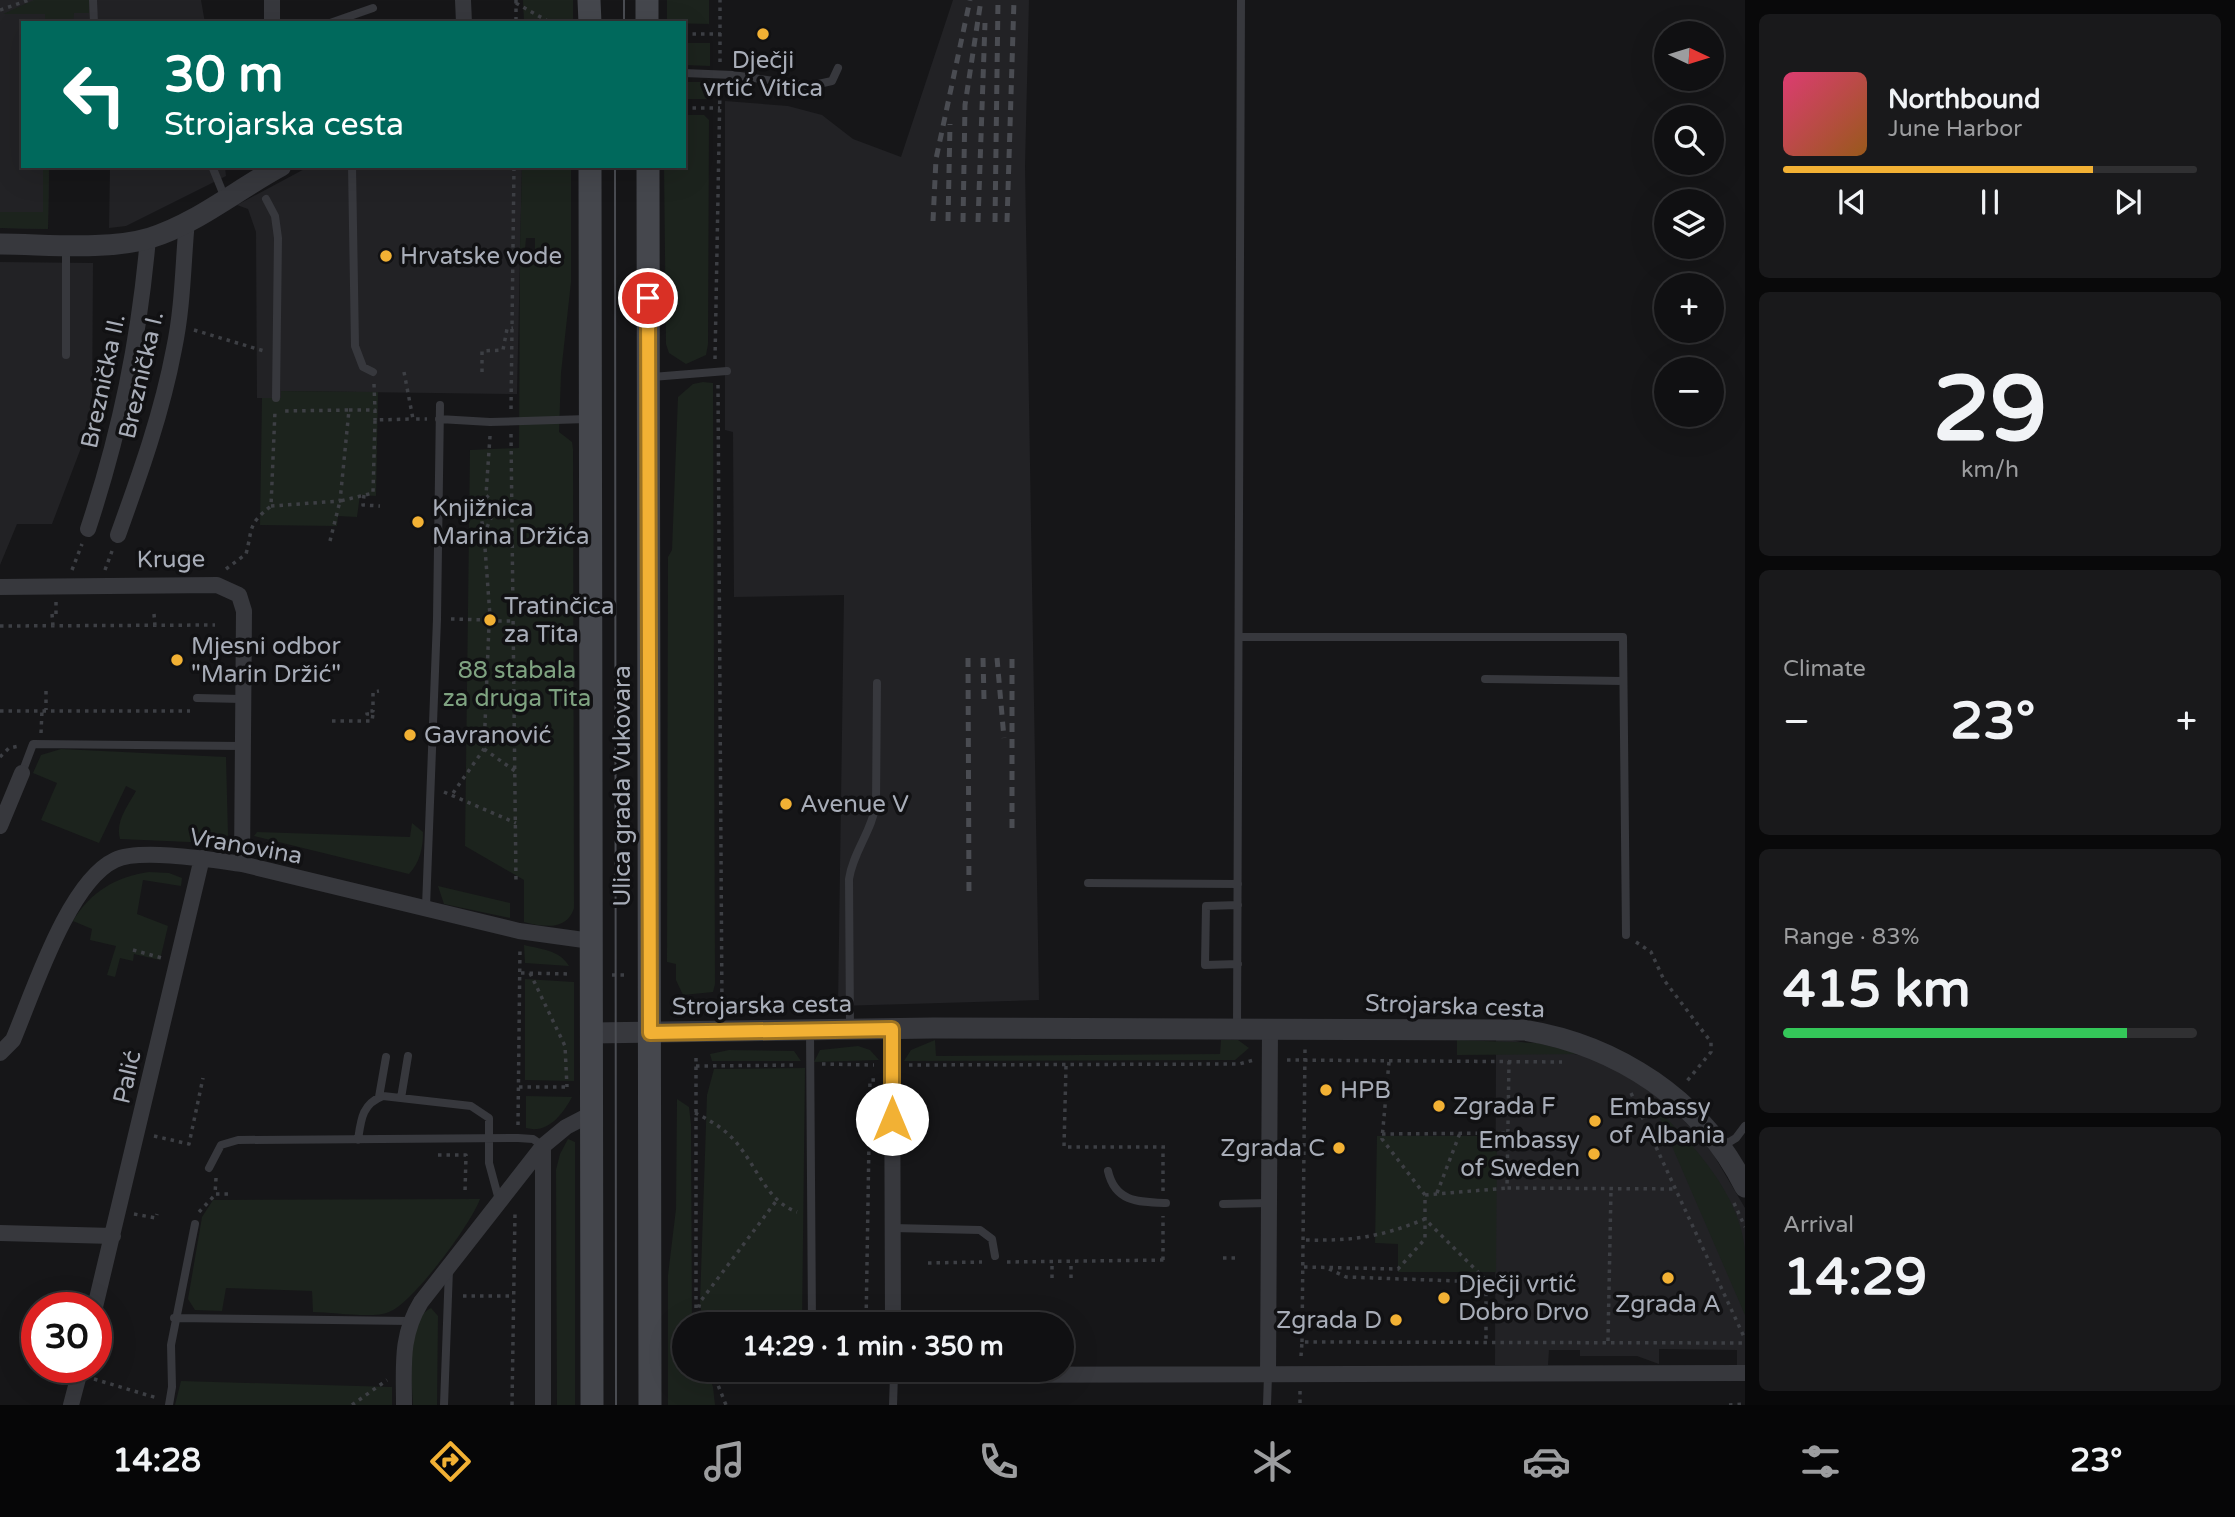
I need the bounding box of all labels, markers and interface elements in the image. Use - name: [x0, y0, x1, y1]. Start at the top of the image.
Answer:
- north arrow: [1654, 21, 1724, 91]
- map controls: [1654, 21, 1724, 427]
- marker: Dječji vrtić Vitica: [755, 26, 771, 42]
- text: 30 m: [164, 46, 283, 105]
- place label: Dječji vrtić Vitica: [703, 46, 823, 103]
- icon: left: [49, 49, 140, 140]
- text: Northbound: [1888, 84, 2040, 115]
- button: search: [1654, 105, 1724, 175]
- text: Strojarska cesta: [164, 106, 404, 144]
- text: June Harbor: [1888, 115, 2022, 143]
- icon: previous: [1833, 183, 1871, 221]
- icon: pause: [1971, 183, 2009, 221]
- icon: next: [2109, 183, 2147, 221]
- button: layers: [1654, 189, 1724, 259]
- place label: Hrvatske vode: [400, 242, 562, 271]
- marker: Hrvatske vode: [378, 248, 394, 264]
- pin: [618, 268, 678, 328]
- button: +: [1654, 273, 1724, 343]
- icon: arrive: [629, 279, 667, 317]
- street label: Breznička I.: [113, 309, 170, 442]
- street label: Breznička II.: [75, 311, 132, 451]
- text: 29: [1933, 355, 2047, 465]
- button: −: [1654, 357, 1724, 427]
- text: km/h: [1961, 456, 2019, 484]
- place label: Knjižnica Marina Držića: [432, 494, 589, 551]
- marker: Knjižnica Marina Držića: [410, 514, 426, 530]
- street label: Kruge: [136, 544, 206, 575]
- place label: Tratinčica za Tita: [504, 592, 614, 649]
- marker: Tratinčica za Tita: [482, 612, 498, 628]
- place label: Mjesni odbor "Marin Držić": [191, 632, 341, 689]
- marker: Mjesni odbor "Marin Držić": [169, 652, 185, 668]
- text: Climate: [1783, 655, 1866, 683]
- park label: 88 stabala za druga Tita: [443, 656, 591, 713]
- street label: Ulica grada Vukovara: [608, 665, 637, 907]
- text: 23°: [1950, 690, 2035, 753]
- text: −: [1783, 699, 1810, 745]
- text: +: [2176, 699, 2197, 745]
- place label: Gavranović: [424, 721, 551, 750]
- marker: Gavranović: [402, 727, 418, 743]
- place label: Avenue V: [800, 790, 909, 819]
- marker: Avenue V: [778, 796, 794, 812]
- street label: Vranovina: [187, 822, 305, 871]
- text: Range · 83%: [1783, 923, 1919, 951]
- text: 415 km: [1783, 958, 1971, 1021]
- street label: Strojarska cesta: [672, 989, 852, 1022]
- street label: Strojarska cesta: [1364, 989, 1545, 1024]
- street label: Palić: [107, 1048, 148, 1107]
- place label: HPB: [1340, 1076, 1391, 1105]
- position arrow: [855, 1082, 929, 1156]
- marker: HPB: [1318, 1082, 1334, 1098]
- place label: Zgrada F: [1453, 1092, 1556, 1121]
- place label: Embassy of Albania: [1609, 1093, 1725, 1150]
- marker: Zgrada F: [1431, 1098, 1447, 1114]
- marker: Embassy of Albania: [1587, 1113, 1603, 1129]
- place label: Embassy of Sweden: [1460, 1126, 1580, 1183]
- place label: Zgrada C: [1220, 1134, 1325, 1163]
- marker: Zgrada C: [1331, 1140, 1347, 1156]
- marker: Embassy of Sweden: [1586, 1146, 1602, 1162]
- text: Arrival: [1783, 1211, 1854, 1239]
- text: 14:29: [1783, 1246, 1927, 1309]
- place label: Dječji vrtić Dobro Drvo: [1458, 1270, 1589, 1327]
- marker: Zgrada A: [1660, 1270, 1676, 1286]
- marker: Dječji vrtić Dobro Drvo: [1436, 1290, 1452, 1306]
- place label: Zgrada A: [1615, 1290, 1721, 1319]
- speed limit sign: 30: [21, 1292, 112, 1383]
- place label: Zgrada D: [1276, 1306, 1382, 1335]
- marker: Zgrada D: [1388, 1312, 1404, 1328]
- text: 14:29 · 1 min · 350 m: [742, 1331, 1004, 1362]
- icon: directions: [426, 1437, 475, 1486]
- icon: music: [700, 1437, 749, 1486]
- icon: phone: [974, 1437, 1023, 1486]
- icon: climate: [1248, 1437, 1297, 1486]
- icon: car: [1522, 1437, 1571, 1486]
- icon: filters: [1796, 1437, 1845, 1486]
- text: 14:28: [112, 1442, 201, 1480]
- text: 23°: [2070, 1442, 2122, 1480]

